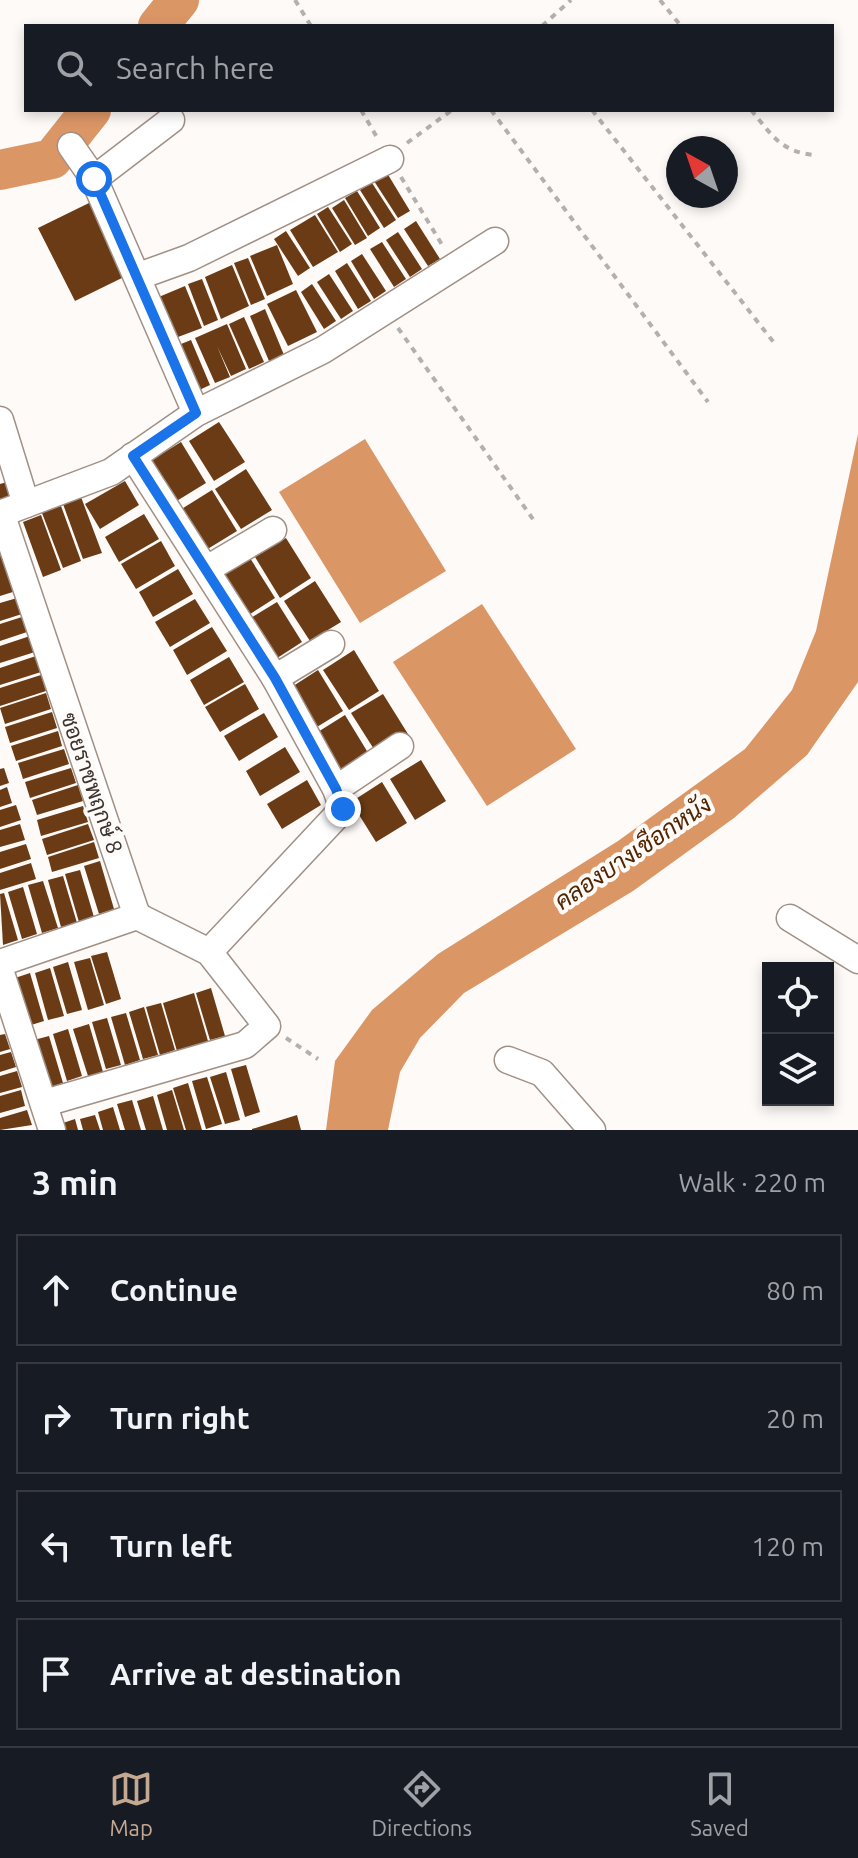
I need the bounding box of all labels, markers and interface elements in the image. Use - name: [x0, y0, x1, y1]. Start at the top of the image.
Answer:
- search box: [24, 24, 834, 112]
- icon: search: [52, 46, 96, 90]
- text: Search here: [116, 51, 275, 85]
- north arrow: [666, 136, 738, 208]
- route start: [76, 161, 112, 197]
- street label: ซอยราชพฤกษ์ 8: [55, 709, 129, 857]
- water label: คลองบางเชือกหนัง: [549, 789, 716, 915]
- route end: [325, 791, 361, 827]
- map controls: [762, 962, 834, 1106]
- button: locate: [762, 962, 834, 1034]
- button: layers: [762, 1034, 834, 1106]
- text: 3 min: [32, 1163, 118, 1201]
- text: Walk · 220 m: [678, 1168, 826, 1197]
- icon: ahead: [34, 1268, 78, 1312]
- text: Continue: [110, 1273, 238, 1307]
- text: 80 m: [766, 1276, 824, 1305]
- icon: right: [34, 1396, 78, 1440]
- text: Turn right: [110, 1401, 250, 1435]
- text: 20 m: [766, 1404, 824, 1433]
- icon: left: [34, 1524, 78, 1568]
- text: Turn left: [110, 1529, 232, 1563]
- text: 120 m: [752, 1532, 824, 1561]
- icon: arrive: [34, 1652, 78, 1696]
- text: Arrive at destination: [110, 1657, 402, 1691]
- tab: Map: [109, 1767, 153, 1840]
- tab: Directions: [371, 1767, 472, 1840]
- tab: Saved: [690, 1767, 749, 1840]

